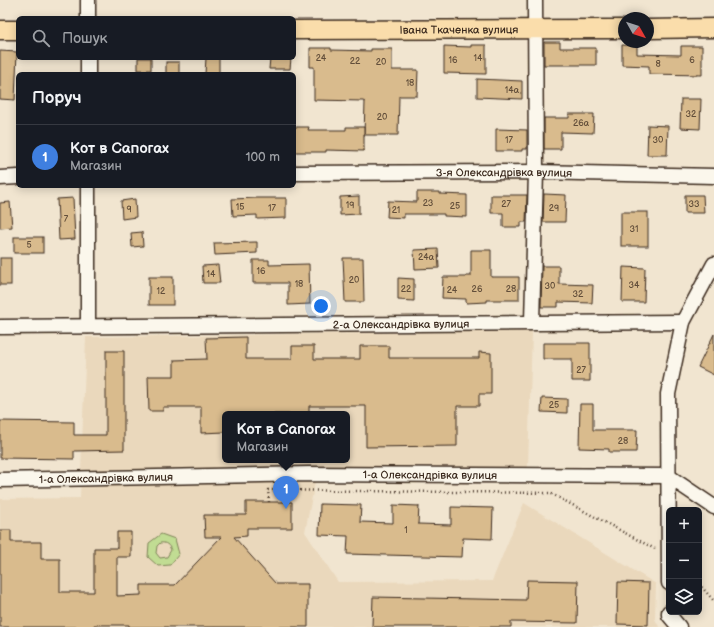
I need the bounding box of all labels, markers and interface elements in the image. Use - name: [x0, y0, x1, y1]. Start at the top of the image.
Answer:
- north arrow: [618, 12, 654, 48]
- search box: [16, 16, 296, 60]
- street label: Івана Ткаченка вулиця: [400, 23, 518, 36]
- icon: search: [30, 27, 52, 49]
- text: Пошук: [62, 29, 108, 48]
- house number: 24: [316, 53, 327, 64]
- house number: 14: [474, 53, 483, 64]
- house number: 16: [449, 55, 458, 66]
- house number: 6: [689, 55, 695, 66]
- house number: 22: [350, 56, 361, 67]
- house number: 20: [376, 57, 386, 68]
- house number: 8: [655, 59, 661, 70]
- house number: 18: [406, 78, 414, 89]
- house number: 14а: [505, 85, 520, 96]
- text: Поруч: [32, 88, 82, 108]
- house number: 32: [686, 109, 697, 120]
- house number: 20: [377, 112, 387, 123]
- house number: 26а: [573, 118, 590, 129]
- house number: 17: [505, 135, 514, 146]
- house number: 30: [653, 135, 663, 146]
- text: Кот в Сапогах: [70, 139, 169, 158]
- text: 1: [42, 149, 48, 165]
- text: 100 m: [245, 149, 280, 165]
- text: Магазин: [70, 158, 122, 174]
- street label: 3-я Олександрівка вулиця: [436, 165, 572, 179]
- house number: 23: [423, 198, 434, 209]
- house number: 27: [501, 199, 511, 210]
- house number: 33: [688, 199, 700, 210]
- house number: 19: [346, 200, 354, 211]
- house number: 25: [450, 201, 460, 212]
- house number: 15: [236, 202, 244, 213]
- house number: 17: [268, 203, 277, 214]
- house number: 29: [549, 203, 559, 214]
- house number: 9: [126, 204, 132, 215]
- house number: 21: [392, 205, 400, 216]
- house number: 7: [64, 214, 69, 225]
- house number: 31: [629, 224, 639, 235]
- house number: 5: [26, 240, 32, 251]
- house number: 24а: [418, 252, 435, 263]
- house number: 16: [257, 266, 266, 277]
- house number: 14: [207, 269, 216, 280]
- house number: 20: [349, 275, 359, 286]
- house number: 18: [295, 279, 303, 290]
- house number: 34: [628, 280, 640, 291]
- house number: 30: [545, 281, 555, 292]
- house number: 22: [401, 284, 412, 295]
- house number: 26: [472, 284, 483, 295]
- house number: 28: [506, 284, 516, 295]
- house number: 24: [447, 285, 458, 296]
- house number: 12: [157, 286, 166, 297]
- house number: 32: [573, 289, 584, 300]
- your location: [311, 296, 331, 316]
- street label: 2-а Олександрівка вулиця: [333, 317, 469, 331]
- house number: 27: [576, 365, 586, 376]
- house number: 25: [549, 400, 559, 411]
- popup: [222, 411, 350, 463]
- text: Кот в Сапогах: [237, 420, 335, 439]
- house number: 28: [618, 436, 628, 447]
- text: Магазин: [237, 439, 288, 455]
- street label: 1-а Олександрівка вулиця: [363, 468, 497, 482]
- street label: 1-а Олександрівка вулиця: [39, 470, 173, 486]
- pin: 1: [273, 476, 299, 509]
- map controls: [666, 507, 702, 615]
- button: +: [666, 507, 702, 543]
- house number: 1: [404, 525, 408, 536]
- button: −: [666, 543, 702, 579]
- button: layers: [666, 579, 702, 615]

